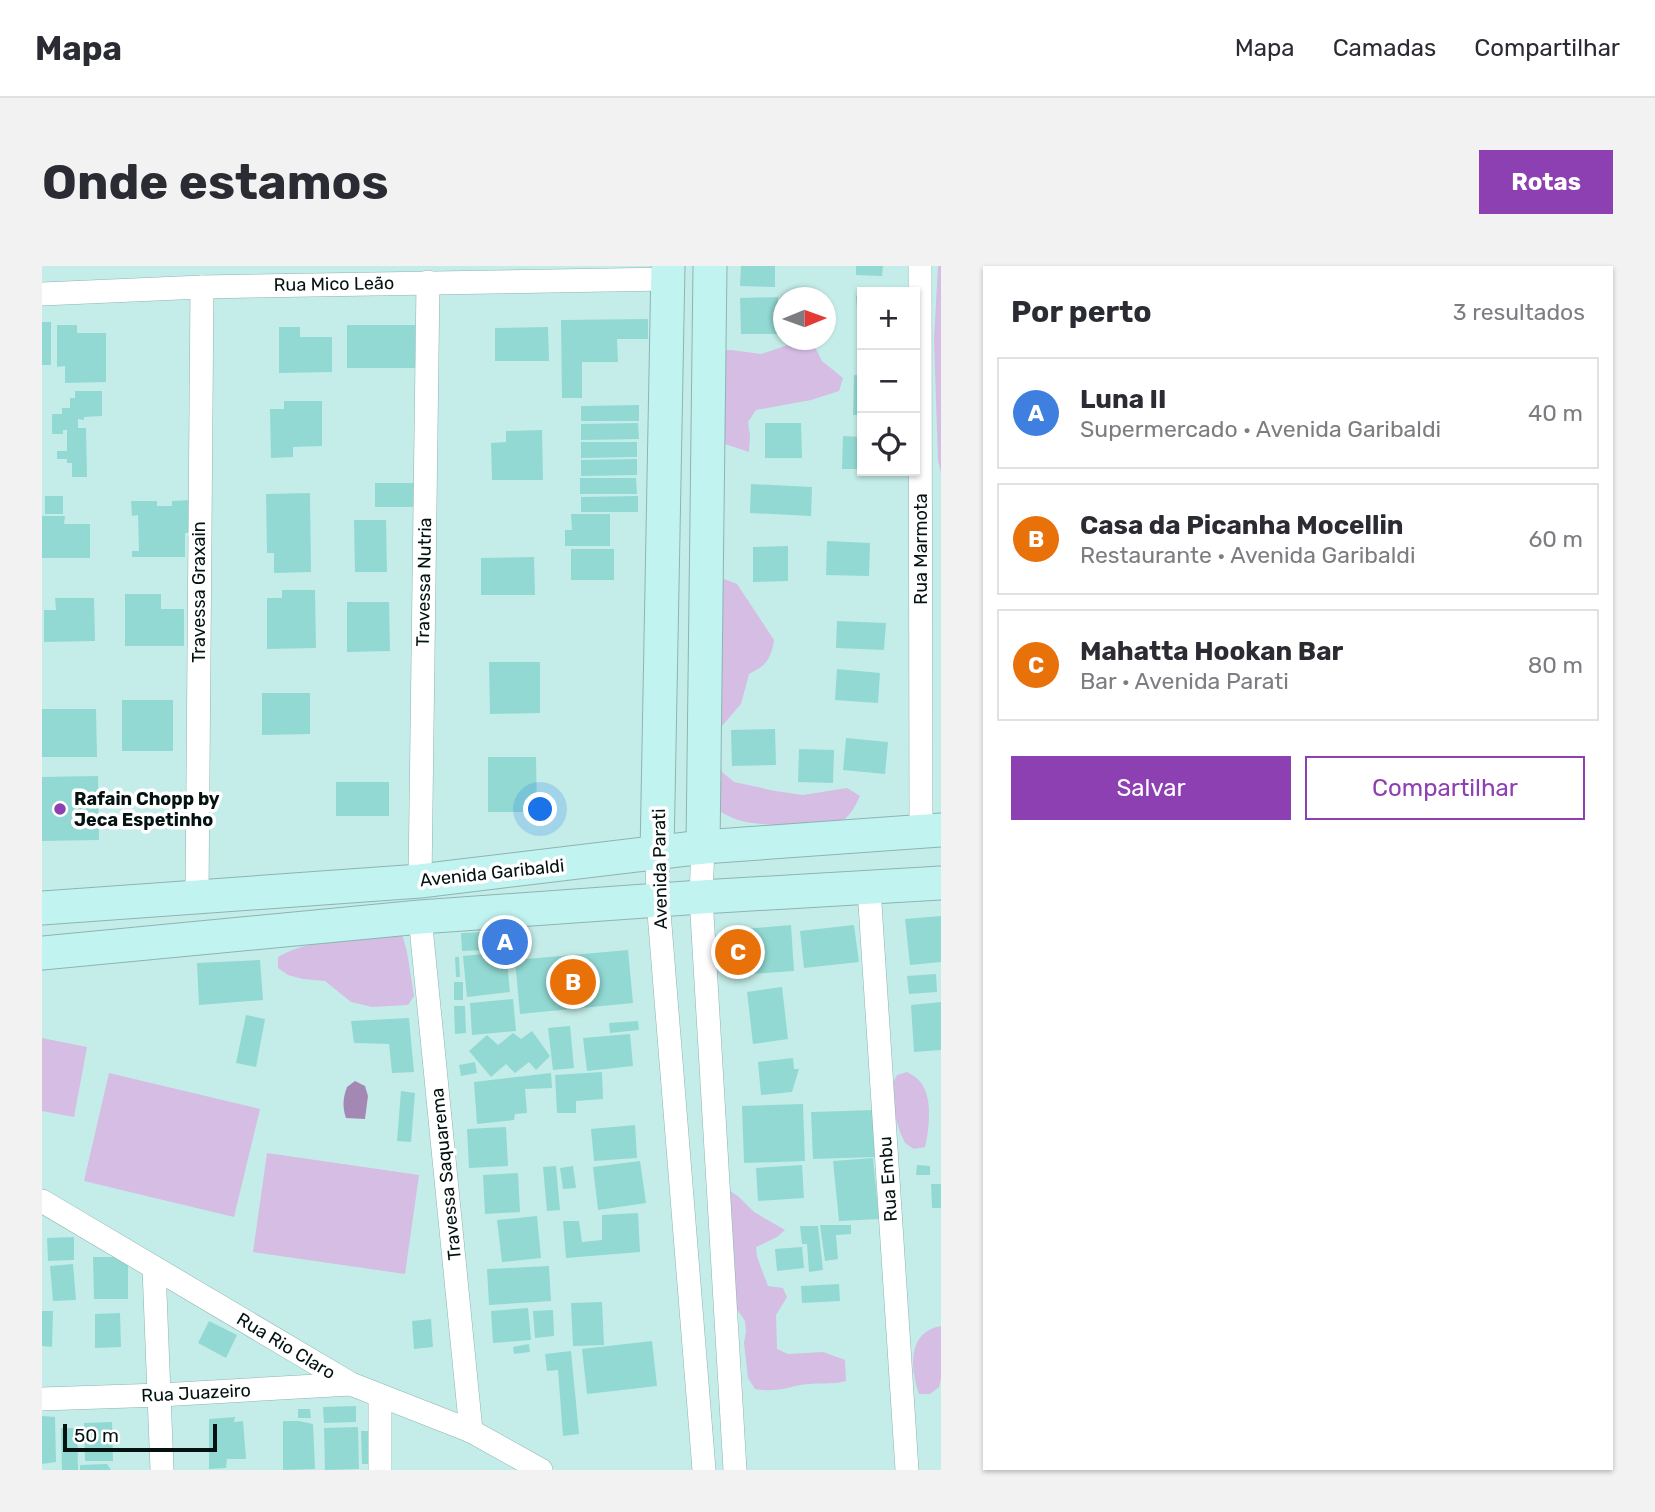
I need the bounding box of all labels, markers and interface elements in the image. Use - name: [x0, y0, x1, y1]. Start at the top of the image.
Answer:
- text: Mapa: [35, 29, 122, 68]
- text: Mapa: [1235, 34, 1295, 62]
- text: Camadas: [1333, 34, 1436, 62]
- text: Compartilhar: [1474, 34, 1620, 62]
- button: Rotas: [1479, 150, 1613, 214]
- text: Onde estamos: [42, 153, 389, 211]
- street label: Rua Mico Leão: [274, 272, 394, 296]
- north arrow: [773, 287, 836, 350]
- map controls: [857, 287, 920, 476]
- button: +: [857, 287, 920, 350]
- text: Por perto: [1011, 294, 1152, 330]
- text: 3 resultados: [1453, 298, 1585, 326]
- button: −: [857, 350, 920, 413]
- text: Luna II: [1080, 384, 1166, 415]
- text: A: [1028, 399, 1044, 427]
- text: 40 m: [1528, 399, 1583, 427]
- button: locate: [857, 413, 920, 476]
- text: Supermercado · Avenida Garibaldi: [1080, 415, 1441, 443]
- street label: Rua Marmota: [910, 493, 932, 605]
- text: Casa da Picanha Mocellin: [1080, 510, 1404, 541]
- street label: Travessa Nutria: [412, 517, 436, 647]
- street label: Travessa Graxain: [188, 521, 210, 663]
- text: B: [1028, 525, 1044, 553]
- text: 60 m: [1528, 525, 1583, 553]
- text: Restaurante · Avenida Garibaldi: [1080, 541, 1416, 569]
- text: Mahatta Hookan Bar: [1080, 636, 1343, 667]
- text: C: [1028, 651, 1044, 679]
- text: 80 m: [1528, 651, 1583, 679]
- text: Bar · Avenida Parati: [1080, 667, 1289, 695]
- button: Salvar: [1011, 756, 1291, 820]
- button: Compartilhar: [1305, 756, 1585, 820]
- place label: Rafain Chopp by Jeca Espetinho: [74, 788, 220, 831]
- your location: [523, 792, 557, 826]
- marker: Rafain Chopp by Jeca Espetinho: [52, 801, 68, 817]
- street label: Avenida Parati: [648, 808, 672, 930]
- street label: Avenida Garibaldi: [419, 854, 565, 892]
- pin: A: [482, 916, 528, 968]
- pin: C: [715, 926, 761, 978]
- pin: B: [550, 956, 596, 1008]
- street label: Travessa Saquarema: [426, 1087, 466, 1261]
- street label: Rua Embu: [874, 1136, 902, 1222]
- street label: Rua Rio Claro: [233, 1308, 339, 1384]
- street label: Rua Juazeiro: [141, 1379, 251, 1407]
- scale bar: [63, 1421, 217, 1453]
- text: 50 m: [74, 1424, 119, 1447]

